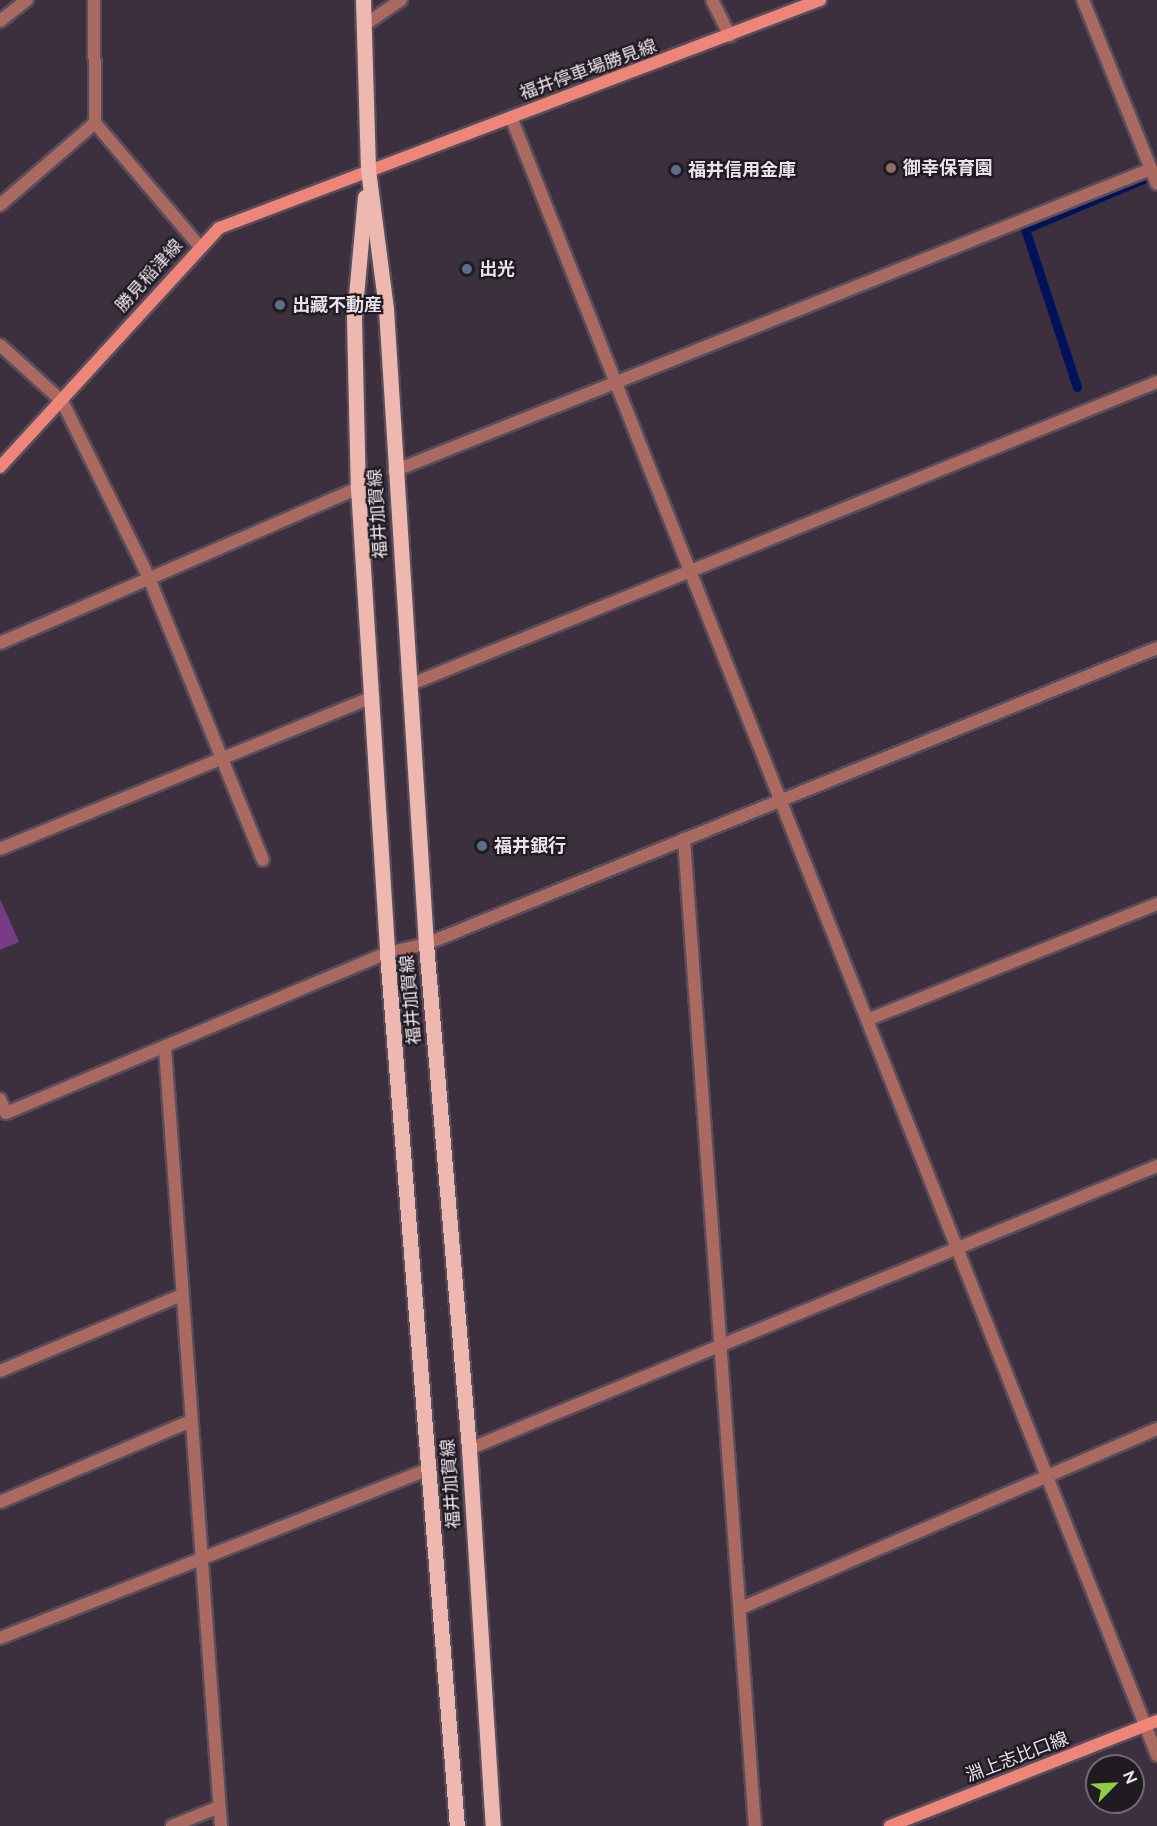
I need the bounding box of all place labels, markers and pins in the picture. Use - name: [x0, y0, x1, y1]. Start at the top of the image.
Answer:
- place label: 御幸保育園: [903, 157, 993, 179]
- place label: 福井信用金庫: [688, 159, 796, 181]
- marker: 御幸保育園: [884, 161, 898, 175]
- marker: 福井信用金庫: [669, 163, 683, 177]
- place label: 出光: [479, 258, 515, 280]
- marker: 出光: [460, 262, 474, 276]
- place label: 出藏不動産: [292, 294, 382, 316]
- marker: 出藏不動産: [273, 298, 287, 312]
- place label: 福井銀行: [494, 835, 566, 857]
- marker: 福井銀行: [475, 839, 489, 853]

